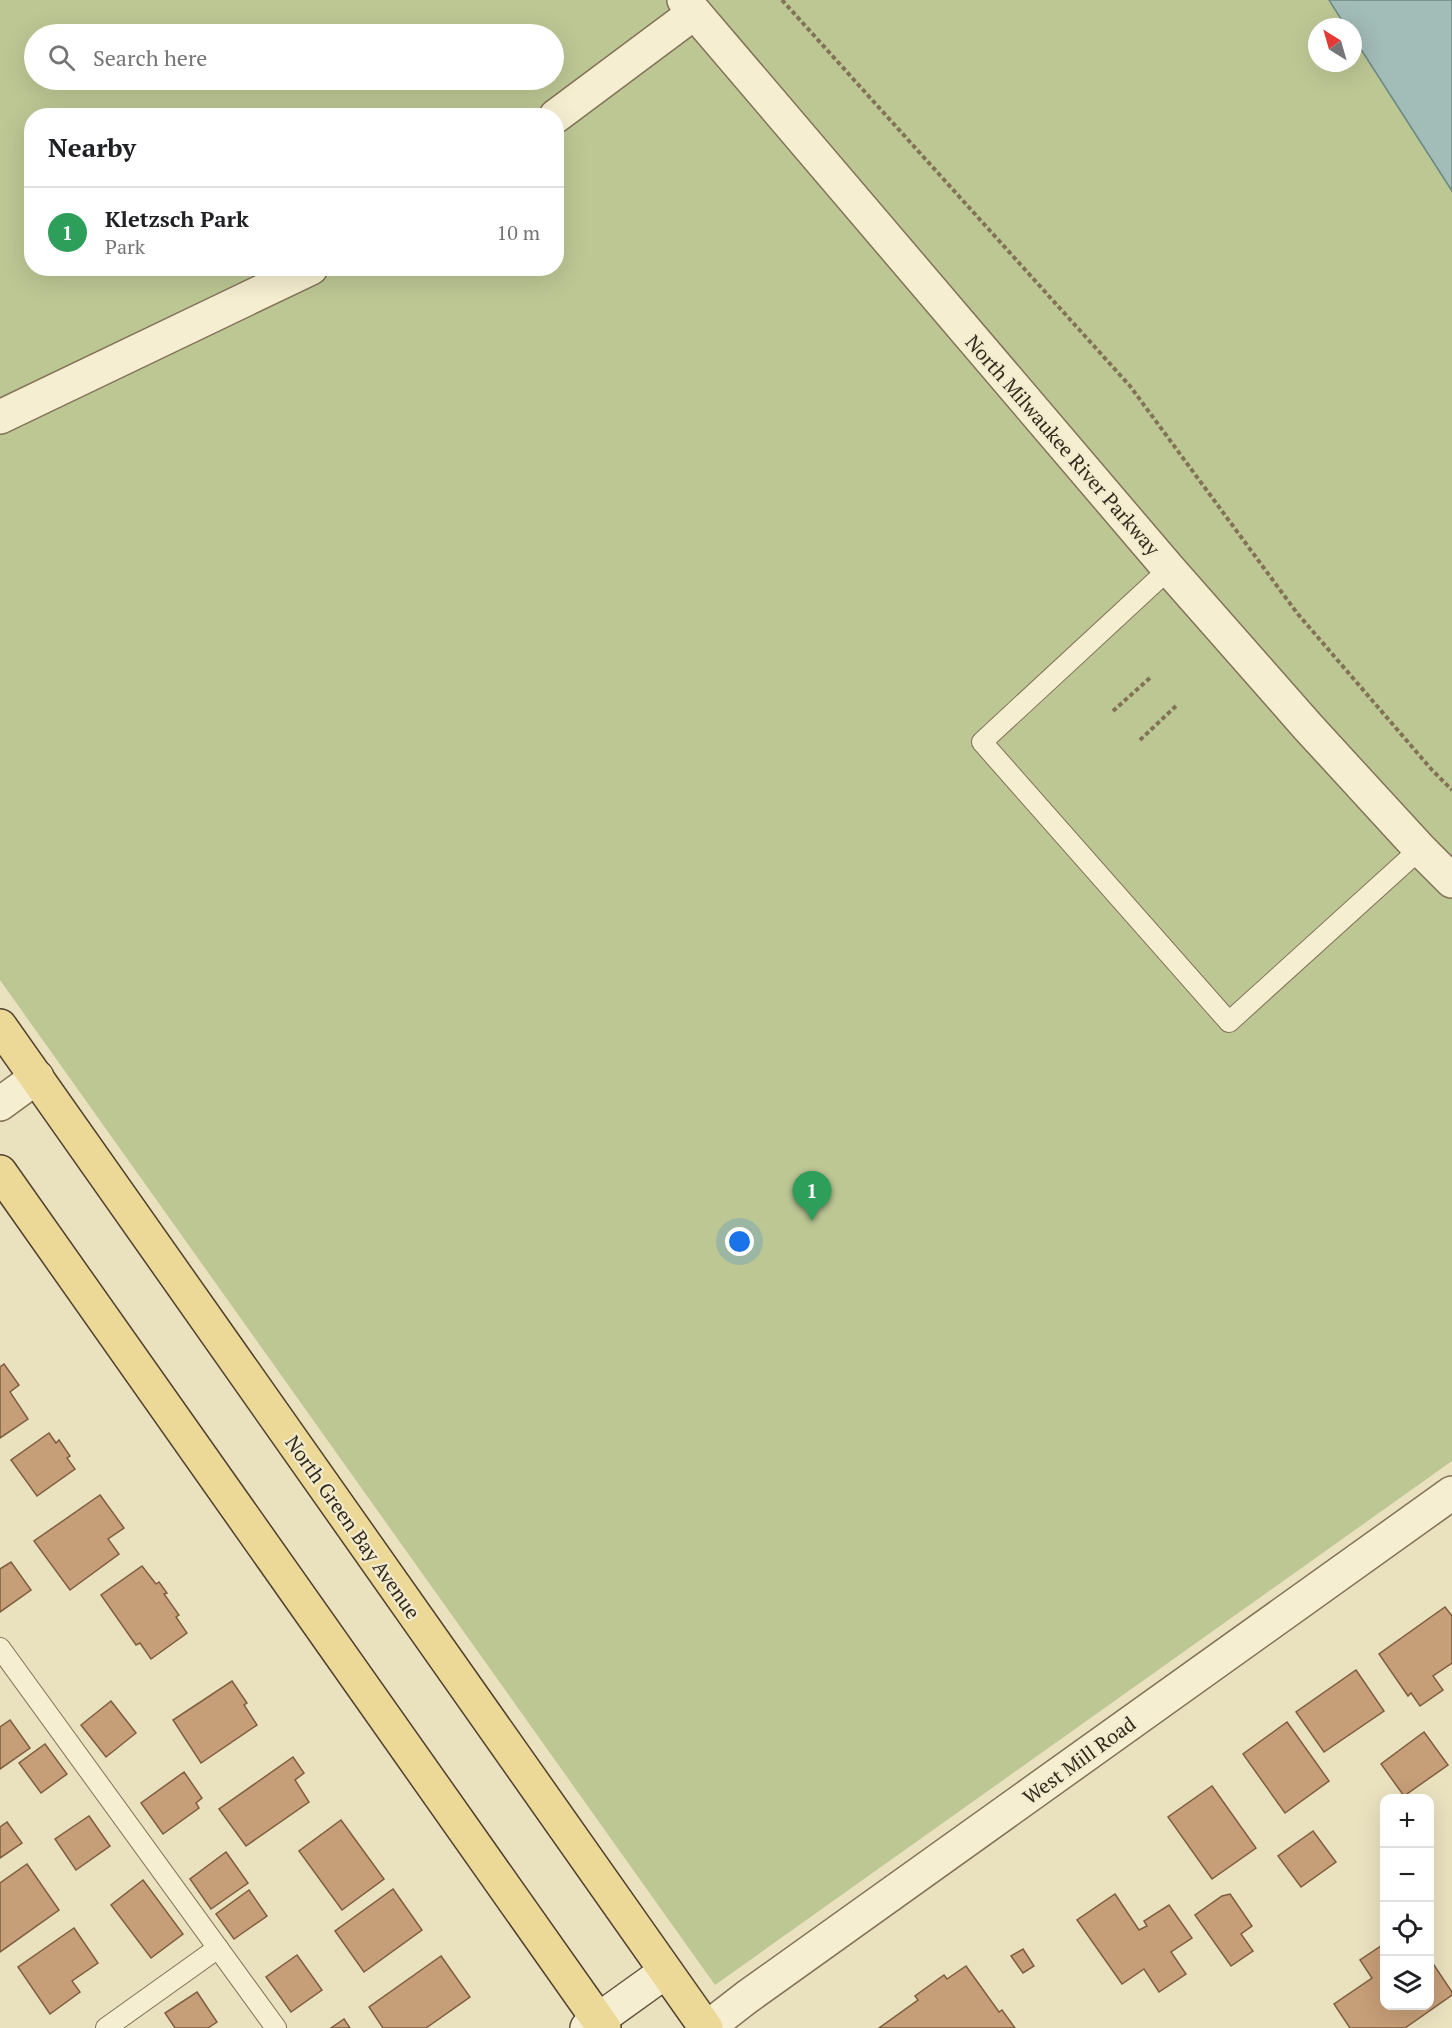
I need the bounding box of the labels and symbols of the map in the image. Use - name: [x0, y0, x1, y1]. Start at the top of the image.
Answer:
- north arrow: [1308, 18, 1362, 72]
- street label: North Milwaukee River Parkway: [960, 329, 1167, 562]
- pin: 1: [792, 1172, 832, 1221]
- your location: [725, 1227, 754, 1256]
- street label: North Green Bay Avenue: [279, 1430, 427, 1624]
- street label: West Mill Road: [1017, 1710, 1141, 1810]

